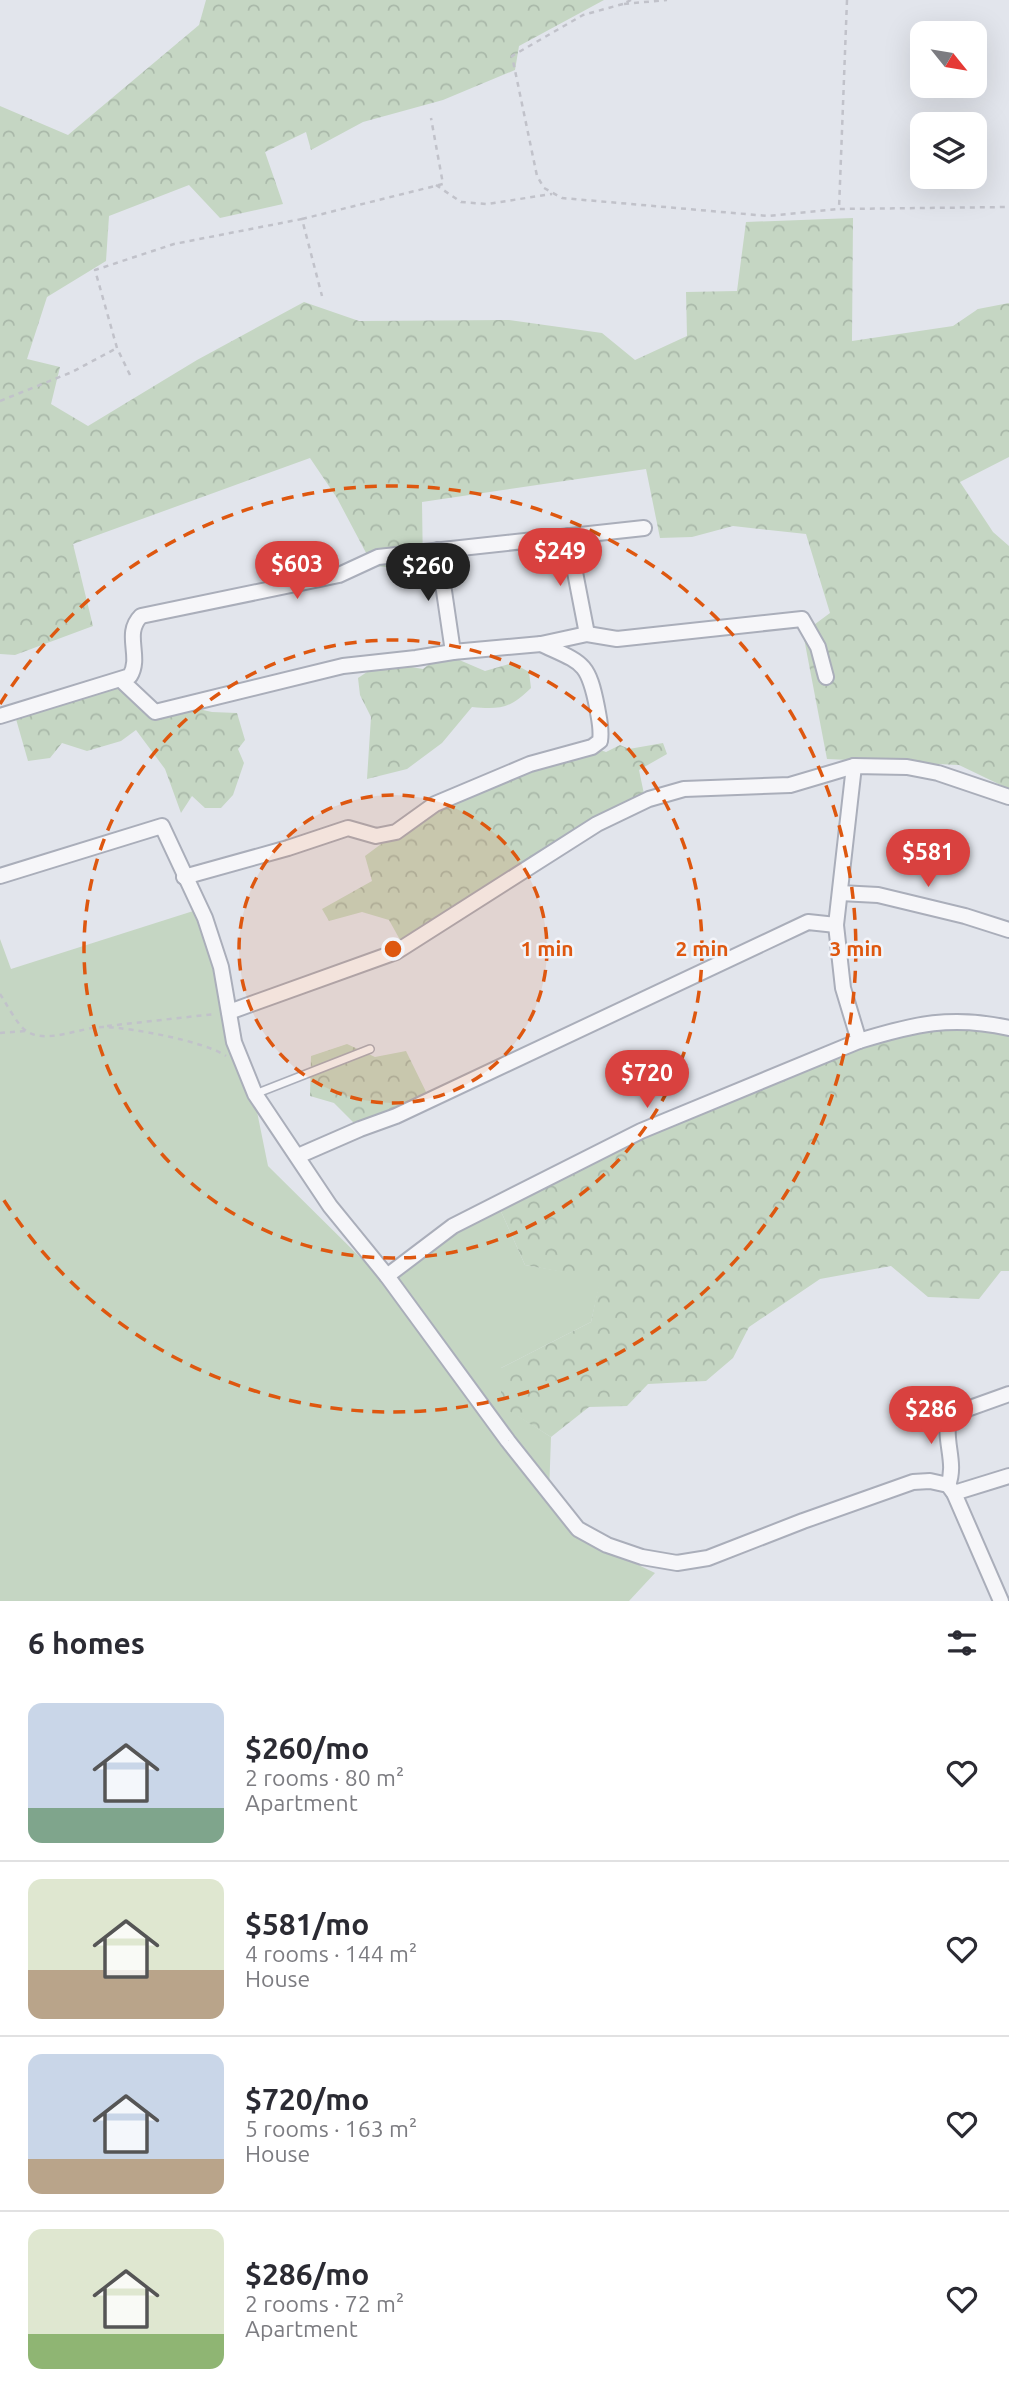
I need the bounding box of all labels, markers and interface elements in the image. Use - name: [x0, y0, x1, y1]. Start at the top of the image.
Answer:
- north arrow: [910, 21, 987, 98]
- map controls: [910, 21, 987, 189]
- button: layers: [910, 112, 987, 189]
- pin: $249: [519, 528, 601, 588]
- text: $249: [534, 538, 586, 563]
- pin: $603: [256, 542, 338, 601]
- pin: $260: [387, 544, 469, 603]
- text: $603: [271, 551, 323, 576]
- text: $260: [402, 553, 454, 578]
- pin: $581: [887, 830, 969, 889]
- text: $581: [902, 839, 954, 864]
- text: 1 min: [520, 936, 574, 960]
- text: 2 min: [675, 936, 729, 960]
- text: 3 min: [829, 936, 883, 960]
- centre of rings: [381, 937, 405, 961]
- pin: $720: [606, 1050, 688, 1110]
- text: $720: [621, 1060, 673, 1085]
- pin: $286: [890, 1386, 972, 1446]
- text: $286: [905, 1396, 957, 1421]
- icon: filters: [943, 1624, 981, 1662]
- text: 6 homes: [28, 1626, 145, 1660]
- icon: home: [84, 1731, 168, 1815]
- text: $260/mo: [245, 1731, 369, 1765]
- icon: heart: [943, 1754, 981, 1792]
- text: 2 rooms · 80 m²: [245, 1765, 404, 1790]
- text: Apartment: [245, 1790, 358, 1815]
- icon: home: [84, 1907, 168, 1991]
- text: $581/mo: [245, 1907, 369, 1941]
- icon: heart: [943, 1930, 981, 1968]
- text: 4 rooms · 144 m²: [245, 1941, 417, 1966]
- text: House: [245, 1966, 310, 1991]
- icon: home: [84, 2082, 168, 2166]
- text: $720/mo: [245, 2082, 369, 2116]
- icon: heart: [943, 2105, 981, 2143]
- text: 5 rooms · 163 m²: [245, 2116, 417, 2141]
- text: House: [245, 2141, 310, 2166]
- icon: home: [84, 2257, 168, 2341]
- text: $286/mo: [245, 2257, 369, 2291]
- icon: heart: [943, 2280, 981, 2318]
- text: 2 rooms · 72 m²: [245, 2291, 404, 2316]
- text: Apartment: [245, 2316, 358, 2341]

